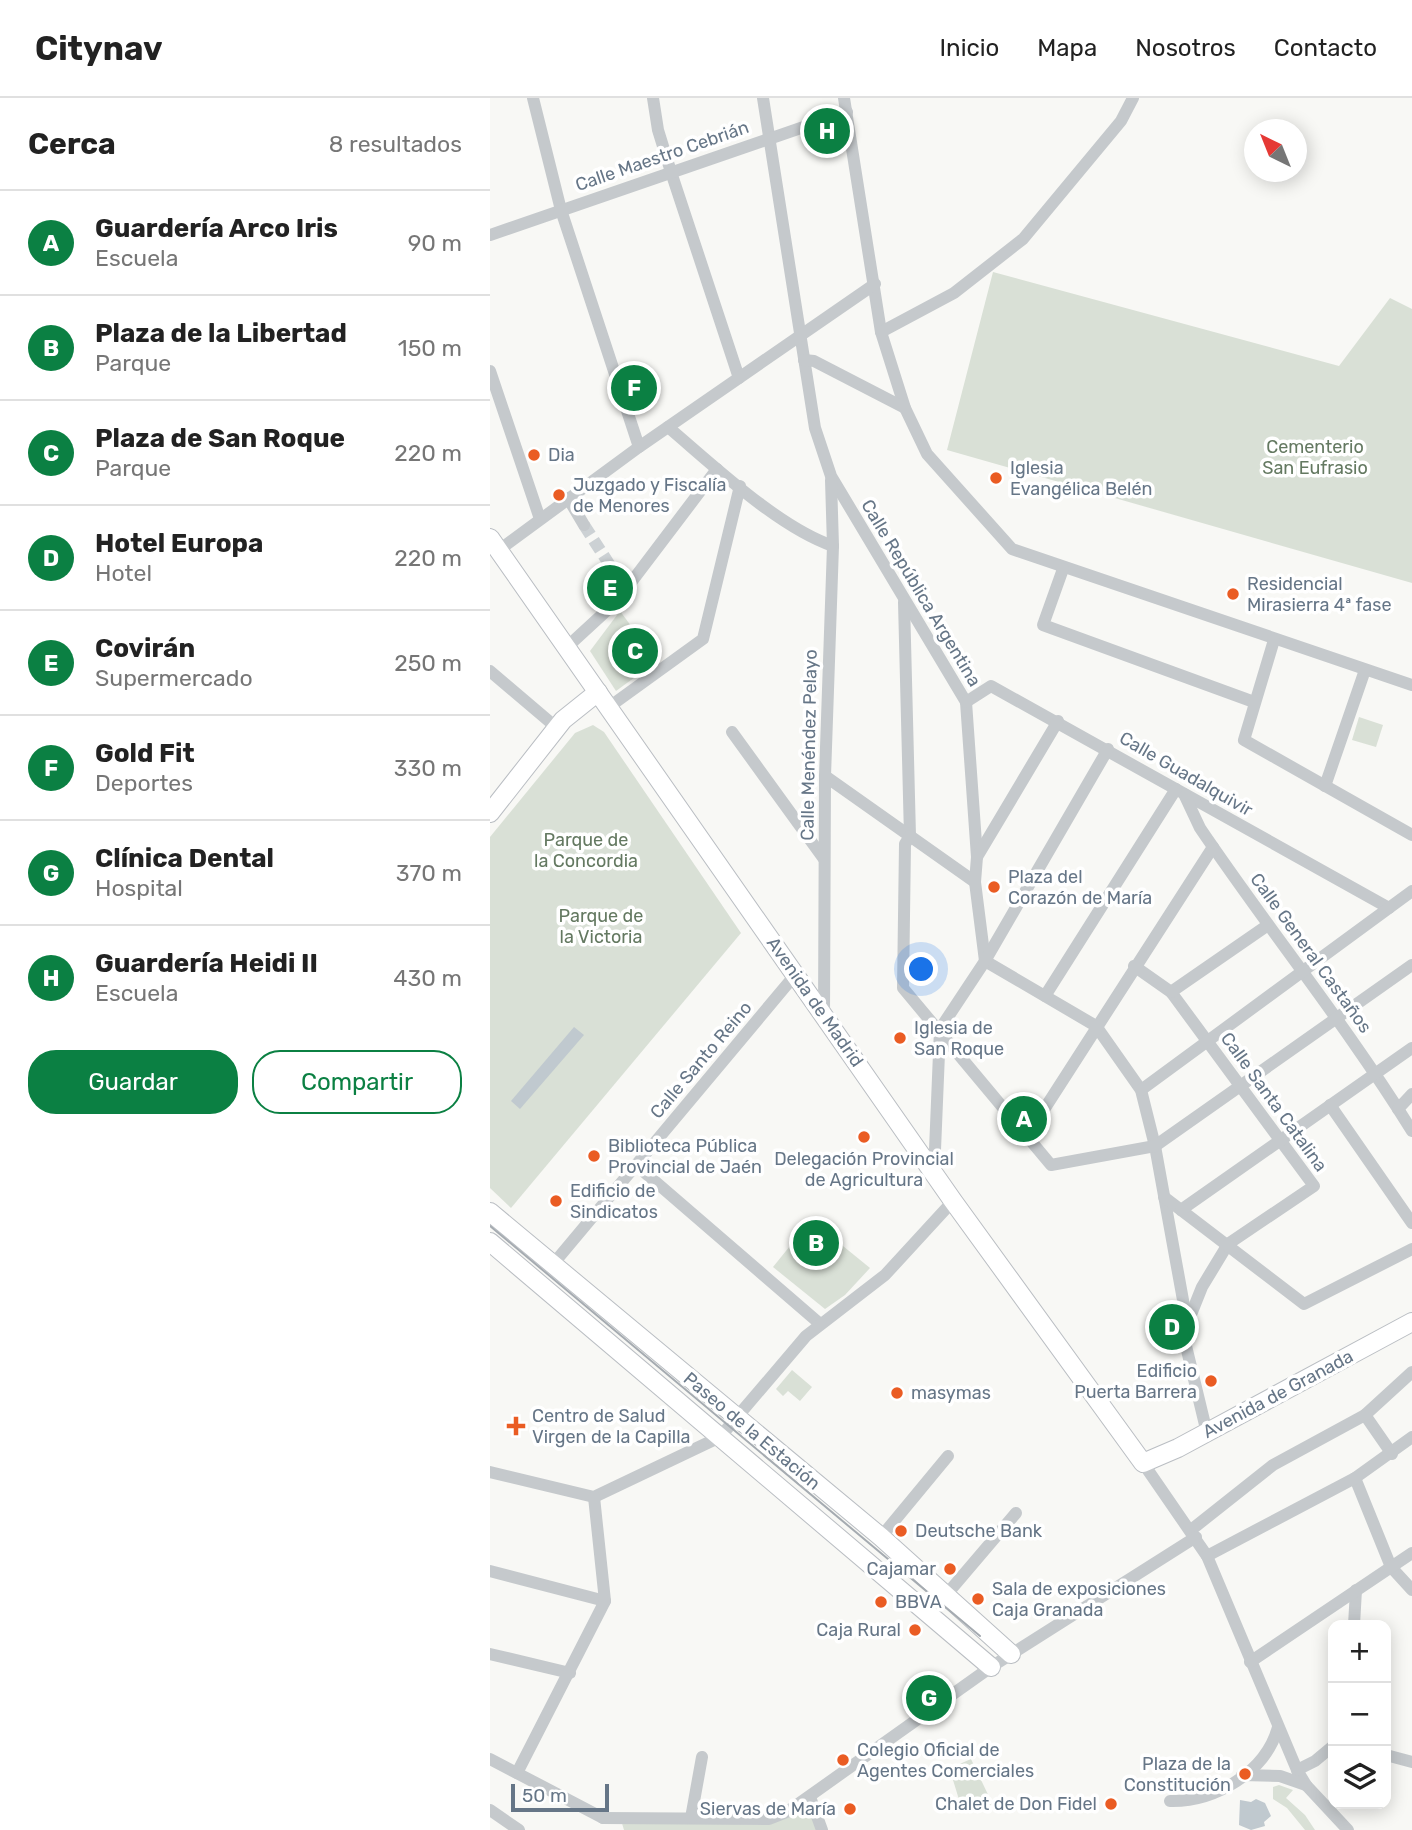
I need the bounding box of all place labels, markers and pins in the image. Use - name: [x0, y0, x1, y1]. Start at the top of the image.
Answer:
- pin: H: [804, 105, 850, 157]
- pin: F: [611, 362, 657, 414]
- place label: Dia: [548, 444, 575, 466]
- marker: Dia: [526, 447, 542, 463]
- place label: Iglesia Evangélica Belén: [1010, 457, 1152, 500]
- marker: Iglesia Evangélica Belén: [988, 470, 1004, 486]
- place label: Juzgado y Fiscalía de Menores: [573, 474, 726, 517]
- marker: Juzgado y Fiscalía de Menores: [551, 487, 567, 503]
- pin: E: [587, 562, 633, 614]
- place label: Residencial Mirasierra 4ª fase: [1247, 573, 1392, 616]
- marker: Residencial Mirasierra 4ª fase: [1225, 586, 1241, 602]
- pin: C: [612, 625, 658, 677]
- place label: Plaza del Corazón de María: [1008, 866, 1152, 909]
- marker: Plaza del Corazón de María: [986, 879, 1002, 895]
- place label: Iglesia de San Roque: [914, 1017, 1004, 1060]
- marker: Iglesia de San Roque: [892, 1030, 908, 1046]
- pin: A: [1001, 1093, 1047, 1145]
- marker: Delegación Provincial de Agricultura: [856, 1129, 872, 1145]
- place label: Biblioteca Pública Provincial de Jaén: [608, 1135, 762, 1178]
- marker: Biblioteca Pública Provincial de Jaén: [586, 1148, 602, 1164]
- place label: Delegación Provincial de Agricultura: [774, 1148, 954, 1191]
- place label: Edificio de Sindicatos: [570, 1180, 658, 1223]
- marker: Edificio de Sindicatos: [548, 1193, 564, 1209]
- pin: B: [793, 1217, 839, 1269]
- pin: D: [1149, 1301, 1195, 1353]
- place label: Edificio Puerta Barrera: [1074, 1360, 1197, 1403]
- marker: Edificio Puerta Barrera: [1203, 1373, 1219, 1389]
- place label: masymas: [911, 1382, 991, 1404]
- marker: masymas: [889, 1385, 905, 1401]
- place label: Centro de Salud Virgen de la Capilla: [532, 1405, 691, 1448]
- marker: Centro de Salud Virgen de la Capilla: [506, 1416, 526, 1436]
- place label: Deutsche Bank: [915, 1520, 1043, 1542]
- marker: Deutsche Bank: [893, 1523, 909, 1539]
- place label: Cajamar: [867, 1558, 936, 1580]
- marker: Cajamar: [942, 1561, 958, 1577]
- place label: Sala de exposiciones Caja Granada: [992, 1578, 1166, 1621]
- place label: BBVA: [895, 1591, 942, 1613]
- marker: Sala de exposiciones Caja Granada: [970, 1591, 986, 1607]
- marker: BBVA: [873, 1594, 889, 1610]
- place label: Caja Rural: [816, 1619, 901, 1641]
- marker: Caja Rural: [907, 1622, 923, 1638]
- pin: G: [906, 1672, 952, 1724]
- place label: Colegio Oficial de Agentes Comerciales: [857, 1739, 1034, 1782]
- marker: Colegio Oficial de Agentes Comerciales: [835, 1752, 851, 1768]
- place label: Plaza de la Constitución: [1124, 1753, 1231, 1796]
- marker: Plaza de la Constitución: [1237, 1766, 1253, 1782]
- place label: Chalet de Don Fidel: [935, 1793, 1097, 1815]
- marker: Chalet de Don Fidel: [1103, 1796, 1119, 1812]
- place label: Siervas de María: [700, 1798, 836, 1820]
- marker: Siervas de María: [842, 1801, 858, 1817]

